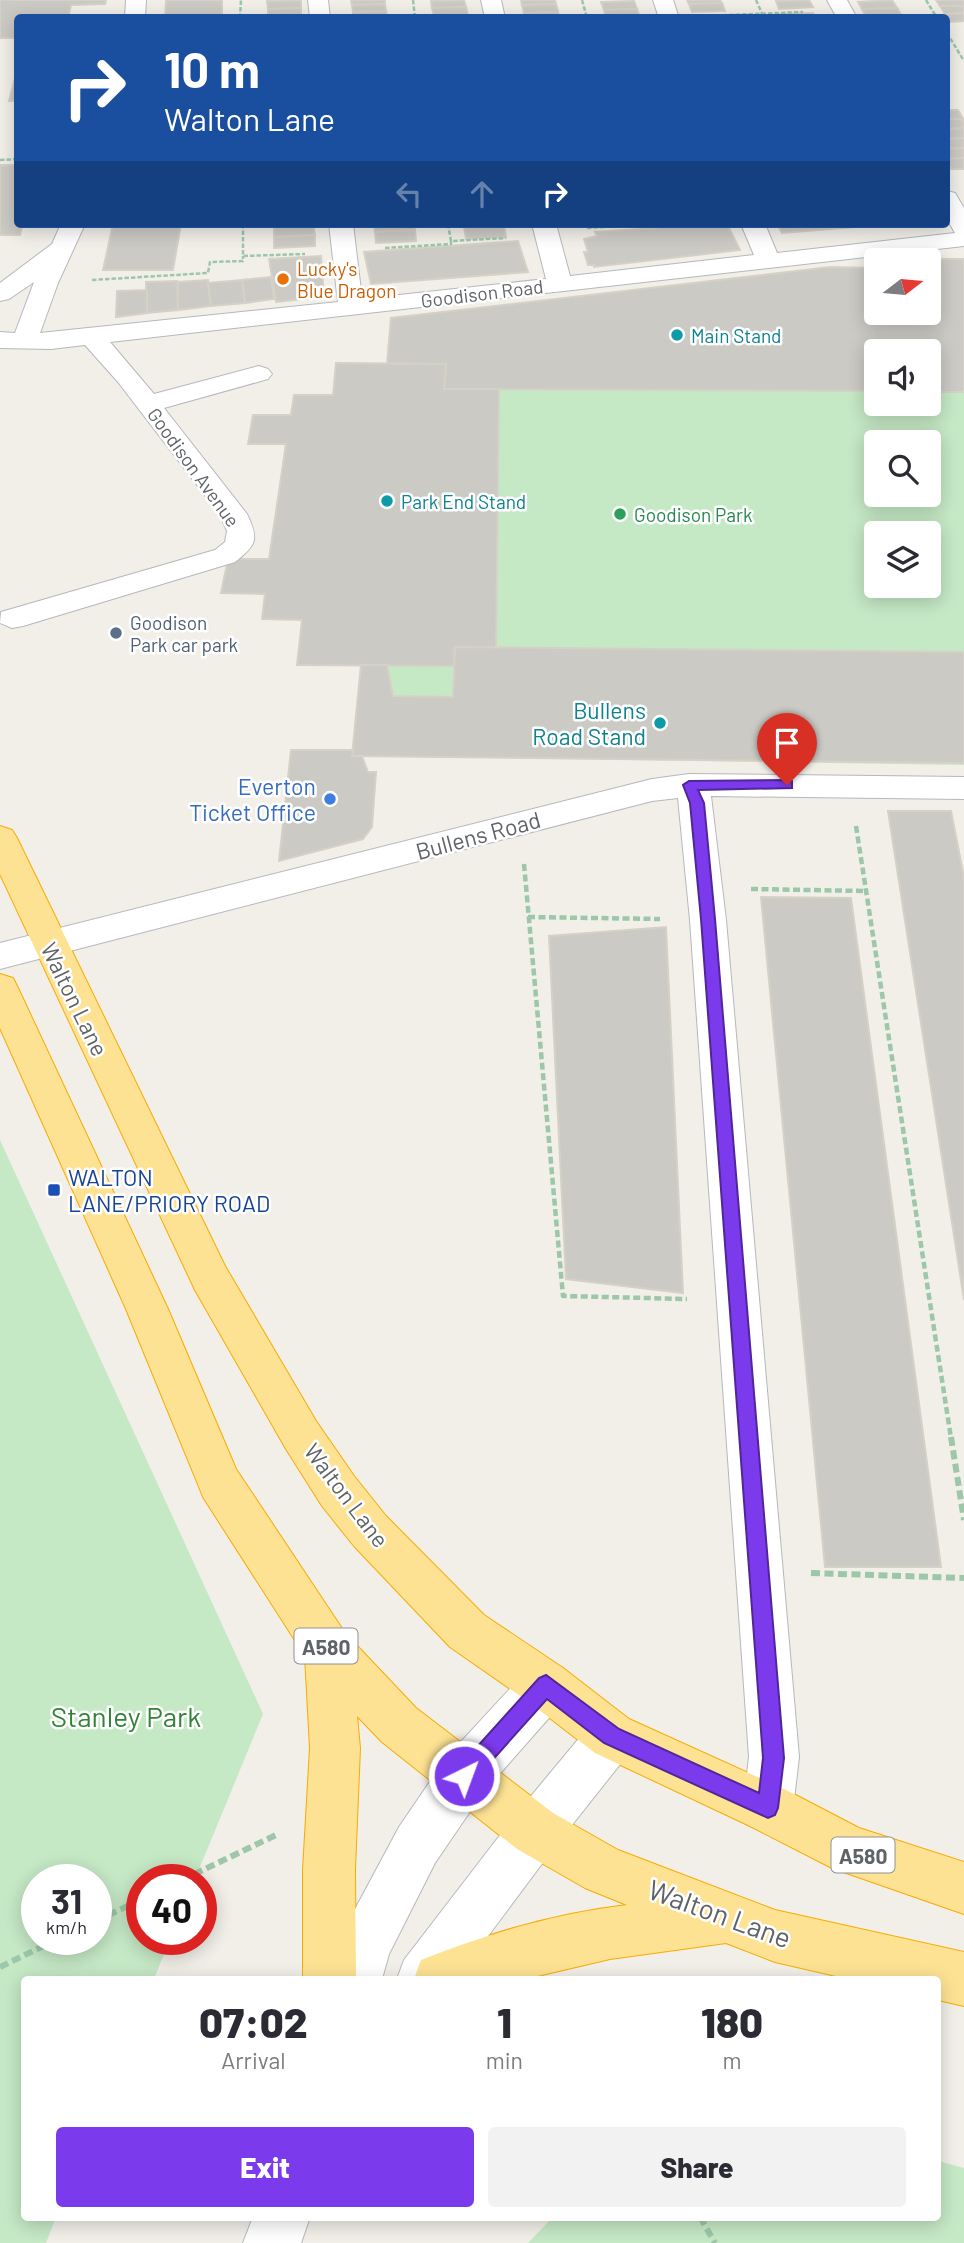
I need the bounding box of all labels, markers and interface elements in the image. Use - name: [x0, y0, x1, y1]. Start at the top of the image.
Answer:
- text: 10 m: [164, 39, 260, 98]
- icon: right: [49, 42, 140, 133]
- text: Walton Lane: [164, 99, 335, 137]
- icon: left: [390, 175, 428, 213]
- icon: ahead: [463, 175, 501, 213]
- icon: right: [536, 175, 574, 213]
- north arrow: [864, 248, 942, 326]
- map controls: [864, 248, 941, 598]
- place label: Lucky's Blue Dragon: [297, 257, 396, 302]
- marker: Lucky's Blue Dragon: [275, 271, 291, 287]
- street label: Goodison Road: [420, 274, 544, 312]
- place label: Main Stand: [691, 324, 781, 347]
- marker: Main Stand: [669, 327, 685, 343]
- button: sound: [864, 339, 941, 416]
- street label: Goodison Avenue: [143, 403, 245, 531]
- button: search: [864, 430, 941, 507]
- place label: Park End Stand: [401, 490, 526, 513]
- marker: Park End Stand: [379, 493, 395, 509]
- place label: Goodison Park: [634, 503, 752, 526]
- marker: Goodison Park: [612, 506, 628, 522]
- button: layers: [864, 521, 941, 598]
- place label: Goodison Park car park: [130, 611, 238, 656]
- marker: Goodison Park car park: [108, 625, 124, 641]
- place label: Bullens Road Stand: [532, 696, 646, 750]
- pin: [757, 713, 817, 785]
- marker: Bullens Road Stand: [652, 715, 668, 731]
- icon: arrive: [768, 724, 806, 762]
- place label: Everton Ticket Office: [189, 772, 316, 826]
- marker: Everton Ticket Office: [322, 791, 338, 807]
- street label: Bullens Road: [412, 805, 544, 865]
- street label: Walton Lane: [35, 938, 115, 1060]
- place label: WALTON LANE/PRIORY ROAD: [68, 1163, 270, 1217]
- marker: WALTON LANE/PRIORY ROAD: [46, 1182, 62, 1198]
- street label: Walton Lane: [299, 1437, 395, 1553]
- road number: A580: [294, 1628, 358, 1664]
- park label: Stanley Park: [51, 1699, 201, 1733]
- position arrow: [427, 1739, 501, 1813]
- road number: A580: [832, 1838, 894, 1872]
- speed limit sign: 40: [126, 1864, 217, 1955]
- street label: Walton Lane: [644, 1871, 796, 1955]
- text: 31: [51, 1879, 82, 1921]
- text: km/h: [46, 1916, 87, 1938]
- text: 07:02: [199, 1996, 308, 2046]
- text: 1: [497, 1996, 512, 2046]
- text: 180: [701, 1996, 763, 2046]
- text: Arrival: [221, 2046, 285, 2074]
- text: min: [486, 2046, 523, 2074]
- text: m: [722, 2046, 741, 2074]
- button: Exit: [56, 2127, 474, 2207]
- button: Share: [488, 2127, 906, 2207]

